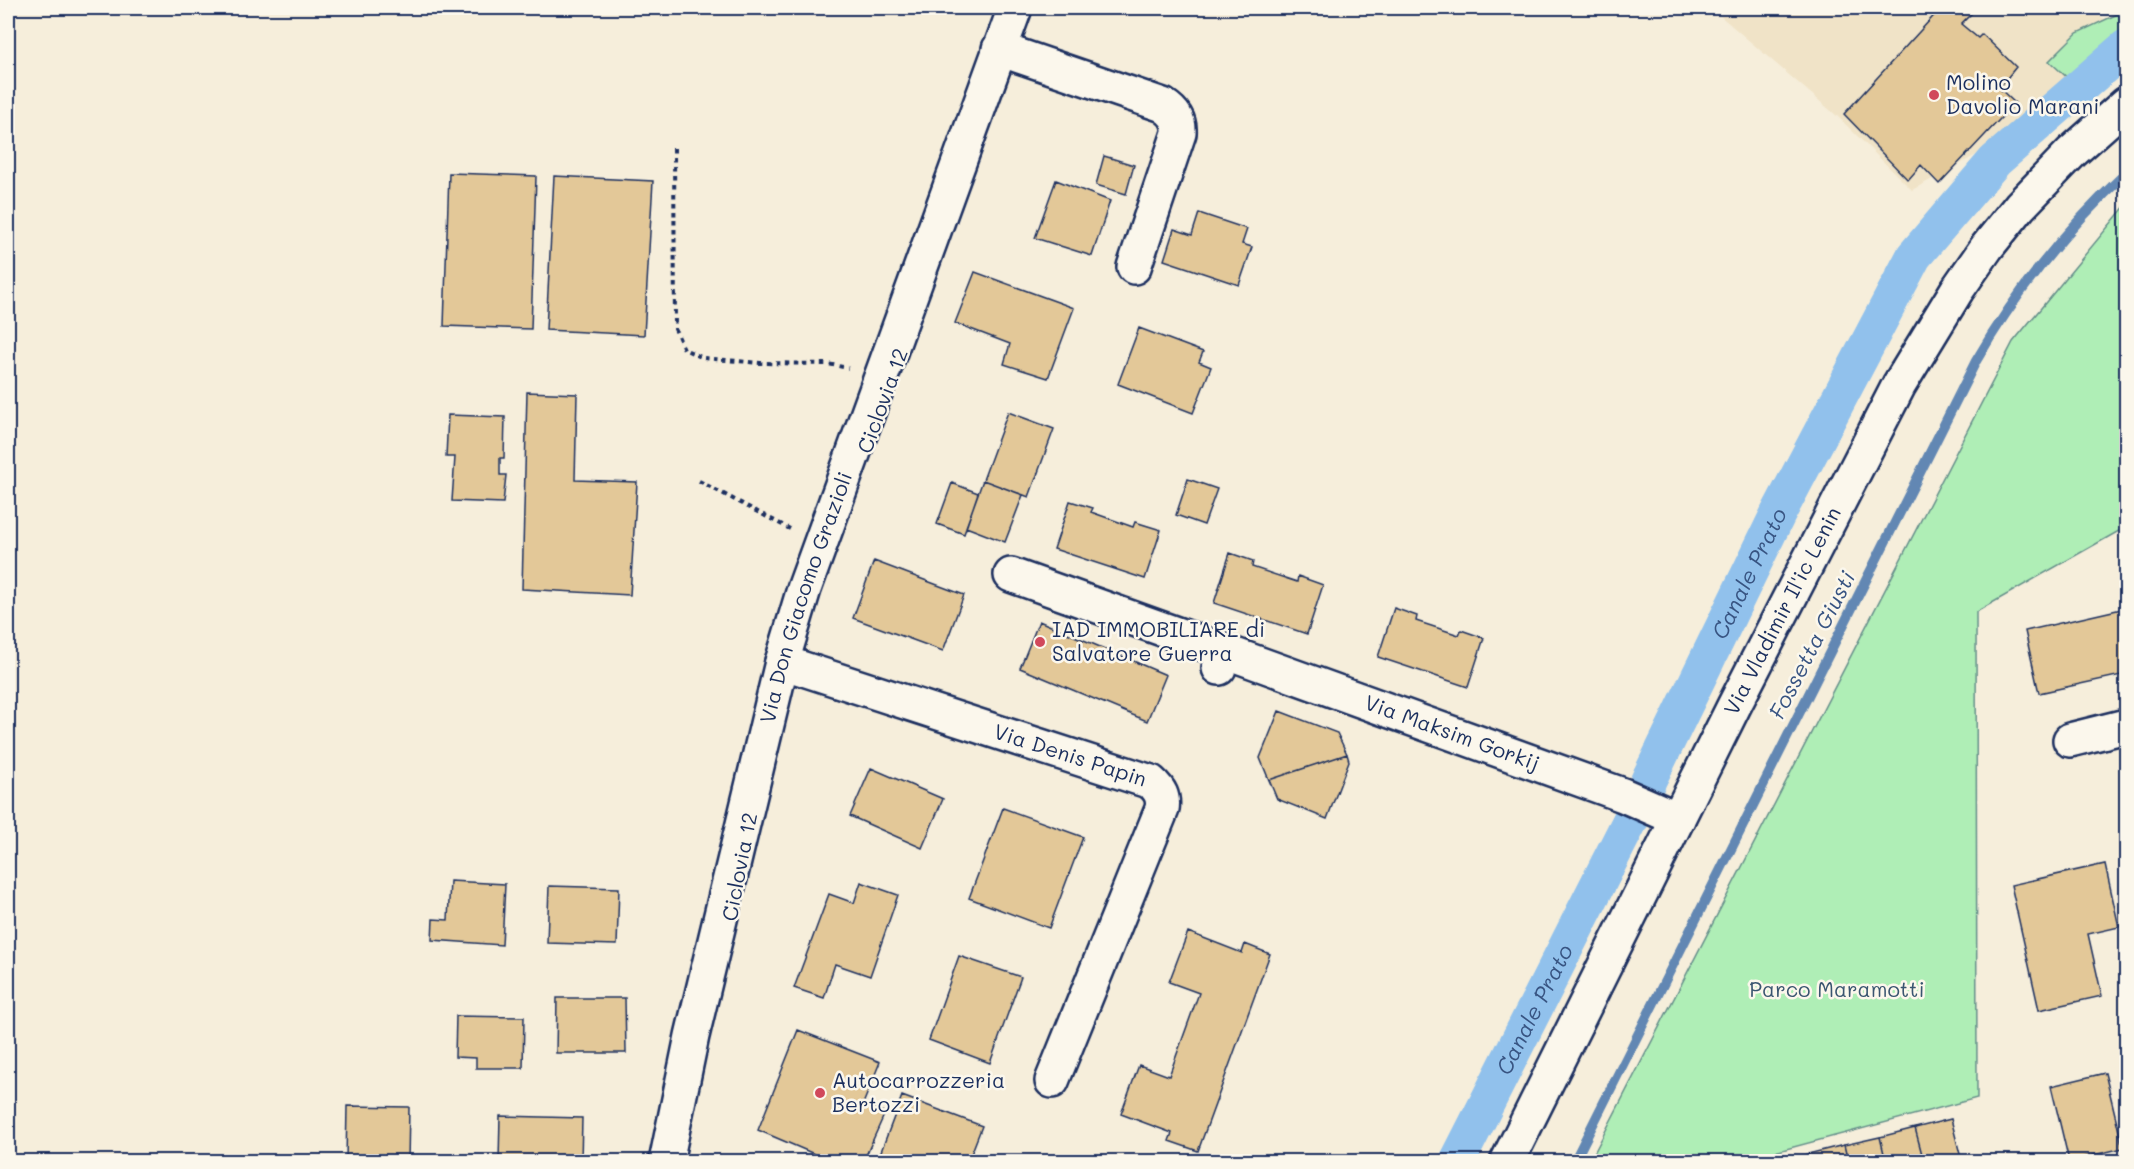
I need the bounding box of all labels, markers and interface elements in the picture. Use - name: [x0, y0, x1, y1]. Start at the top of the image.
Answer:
- place label: Molino Davolio Marani: [1946, 68, 2099, 119]
- marker: Molino Davolio Marani: [1927, 88, 1941, 102]
- street label: Ciclovia 12: [850, 344, 913, 457]
- street label: Via Don Giacomo Grazioli: [753, 468, 857, 726]
- street label: Via Vladimir Il'ic Lenin: [1717, 502, 1846, 719]
- water label: Canale Prato: [1704, 503, 1793, 644]
- water label: Fossetta Giusti: [1762, 566, 1862, 724]
- place label: IAD IMMOBILIARE di Salvatore Guerra: [1052, 615, 1265, 666]
- marker: IAD IMMOBILIARE di Salvatore Guerra: [1033, 635, 1047, 649]
- street label: Via Maksim Gorkij: [1361, 688, 1544, 776]
- street label: Via Denis Papin: [991, 717, 1150, 792]
- street label: Ciclovia 12: [715, 810, 762, 923]
- water label: Canale Prato: [1489, 939, 1579, 1079]
- park label: Parco Maramotti: [1749, 975, 1925, 1002]
- place label: Autocarrozzeria Bertozzi: [832, 1066, 1005, 1117]
- marker: Autocarrozzeria Bertozzi: [813, 1086, 827, 1100]

